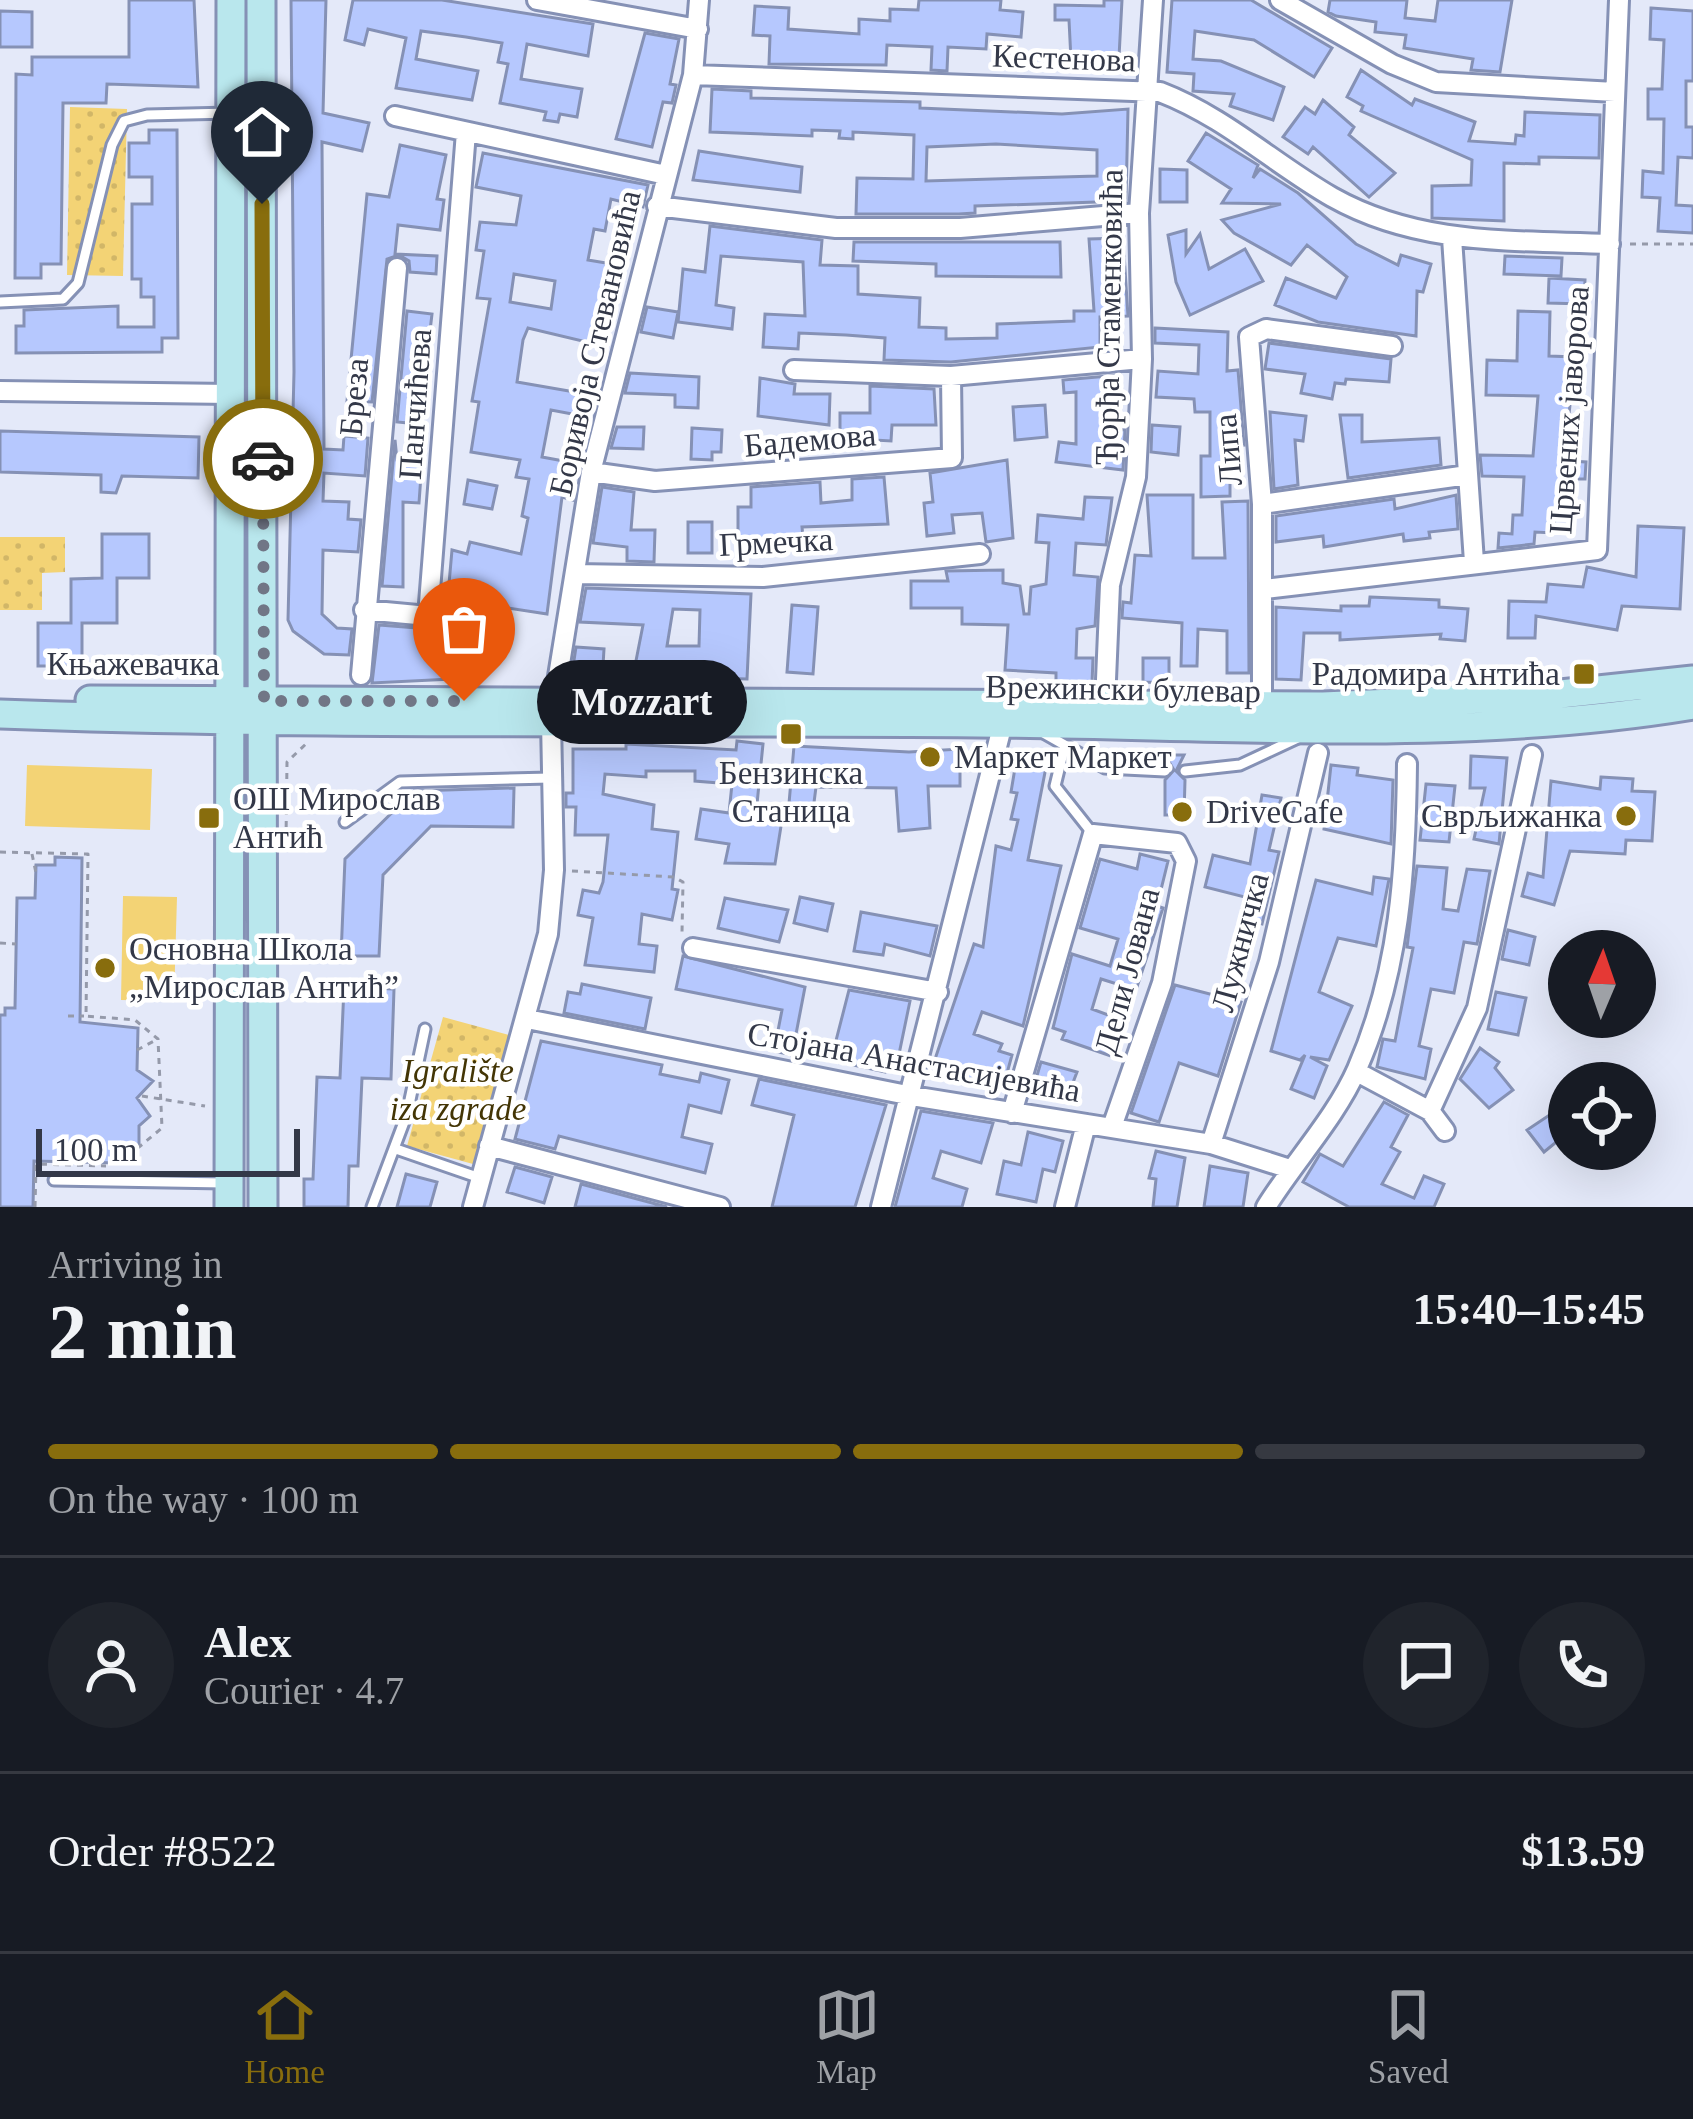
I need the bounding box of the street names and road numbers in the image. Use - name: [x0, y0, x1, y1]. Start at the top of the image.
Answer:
- street label: Кестенова: [991, 37, 1137, 79]
- street label: Ђорђа Стаменковића: [1088, 168, 1130, 465]
- street label: Боривоја Стевановића: [542, 186, 648, 499]
- street label: Црвених јаворова: [1542, 284, 1596, 535]
- street label: Панчићева: [392, 327, 438, 481]
- street label: Бреза: [333, 356, 375, 438]
- street label: Липа: [1207, 412, 1249, 488]
- street label: Бадемова: [743, 416, 878, 464]
- street label: Грмечка: [718, 521, 834, 563]
- street label: Књажевачка: [47, 646, 220, 682]
- street label: Врежински булевар: [985, 669, 1261, 709]
- street label: Лужничка: [1204, 868, 1276, 1015]
- street label: Дели Јована: [1087, 883, 1167, 1058]
- street label: Стојана Анастасијевића: [745, 1015, 1084, 1109]

